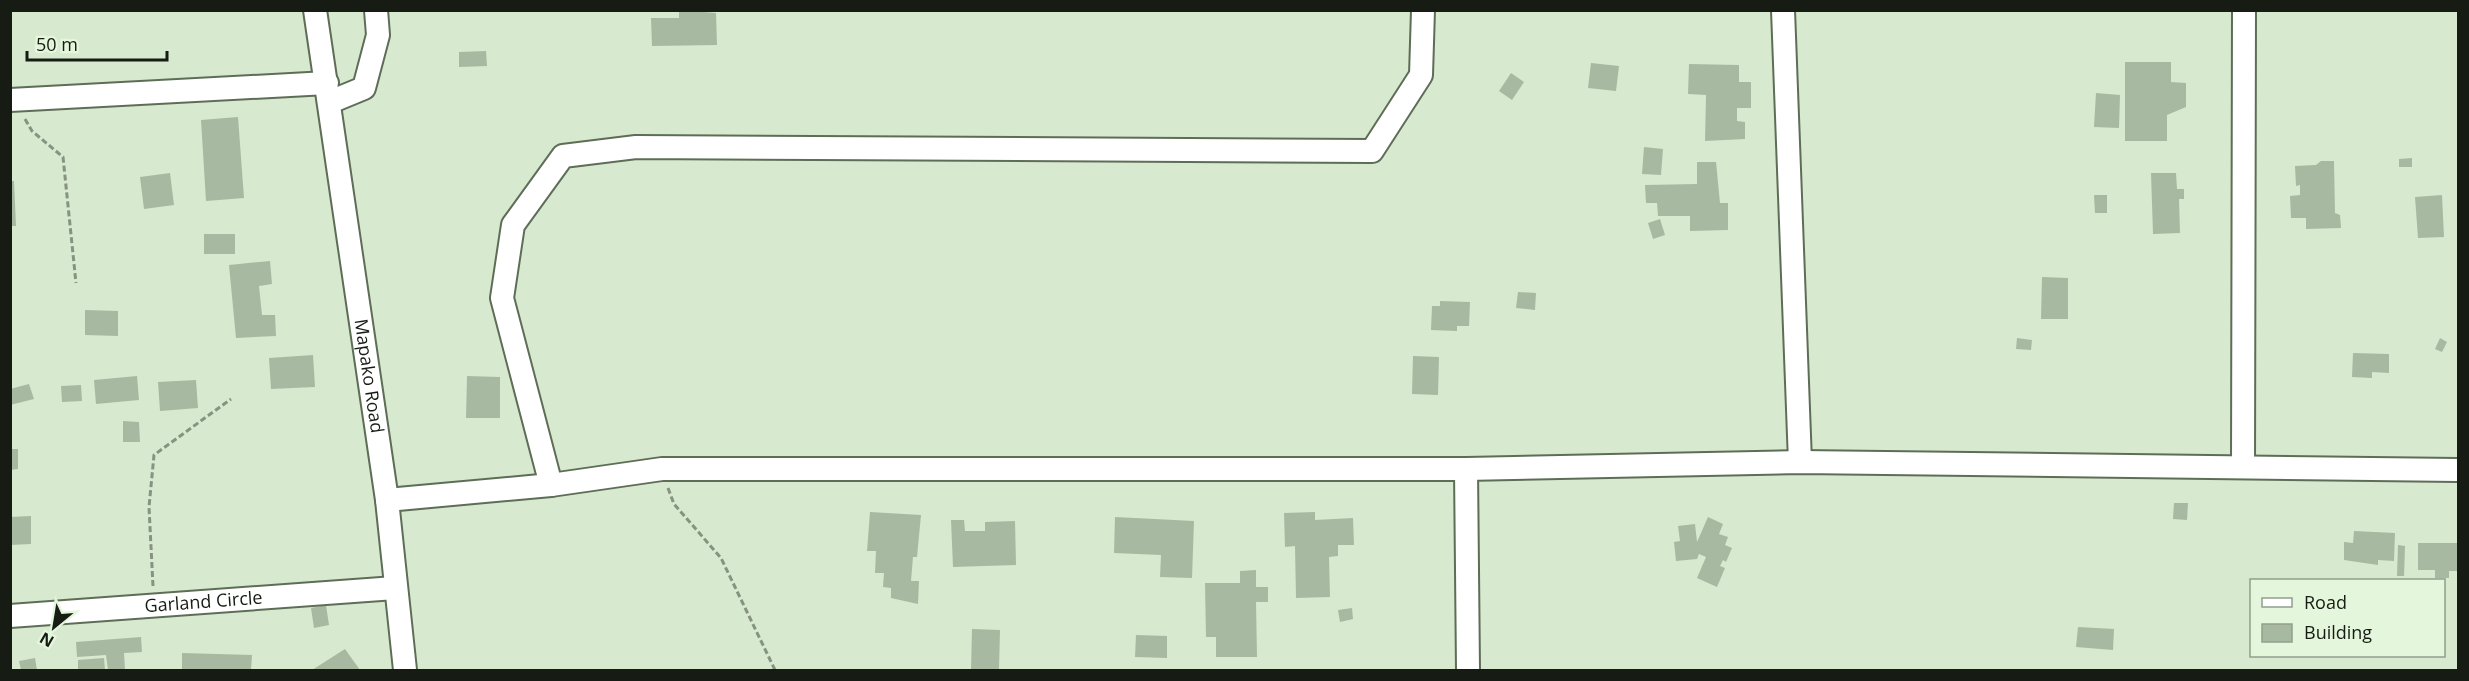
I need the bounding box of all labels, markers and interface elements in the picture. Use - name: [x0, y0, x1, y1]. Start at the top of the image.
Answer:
- scale bar: [27, 24, 166, 62]
- text: 50 m: [36, 32, 78, 56]
- street label: Mapako Road: [350, 317, 390, 435]
- legend: [2250, 579, 2445, 657]
- street label: Garland Circle: [144, 585, 263, 617]
- text: Road: [2304, 590, 2347, 614]
- north arrow: [24, 597, 84, 657]
- text: Building: [2304, 620, 2372, 644]
- text: N: [35, 627, 58, 653]

